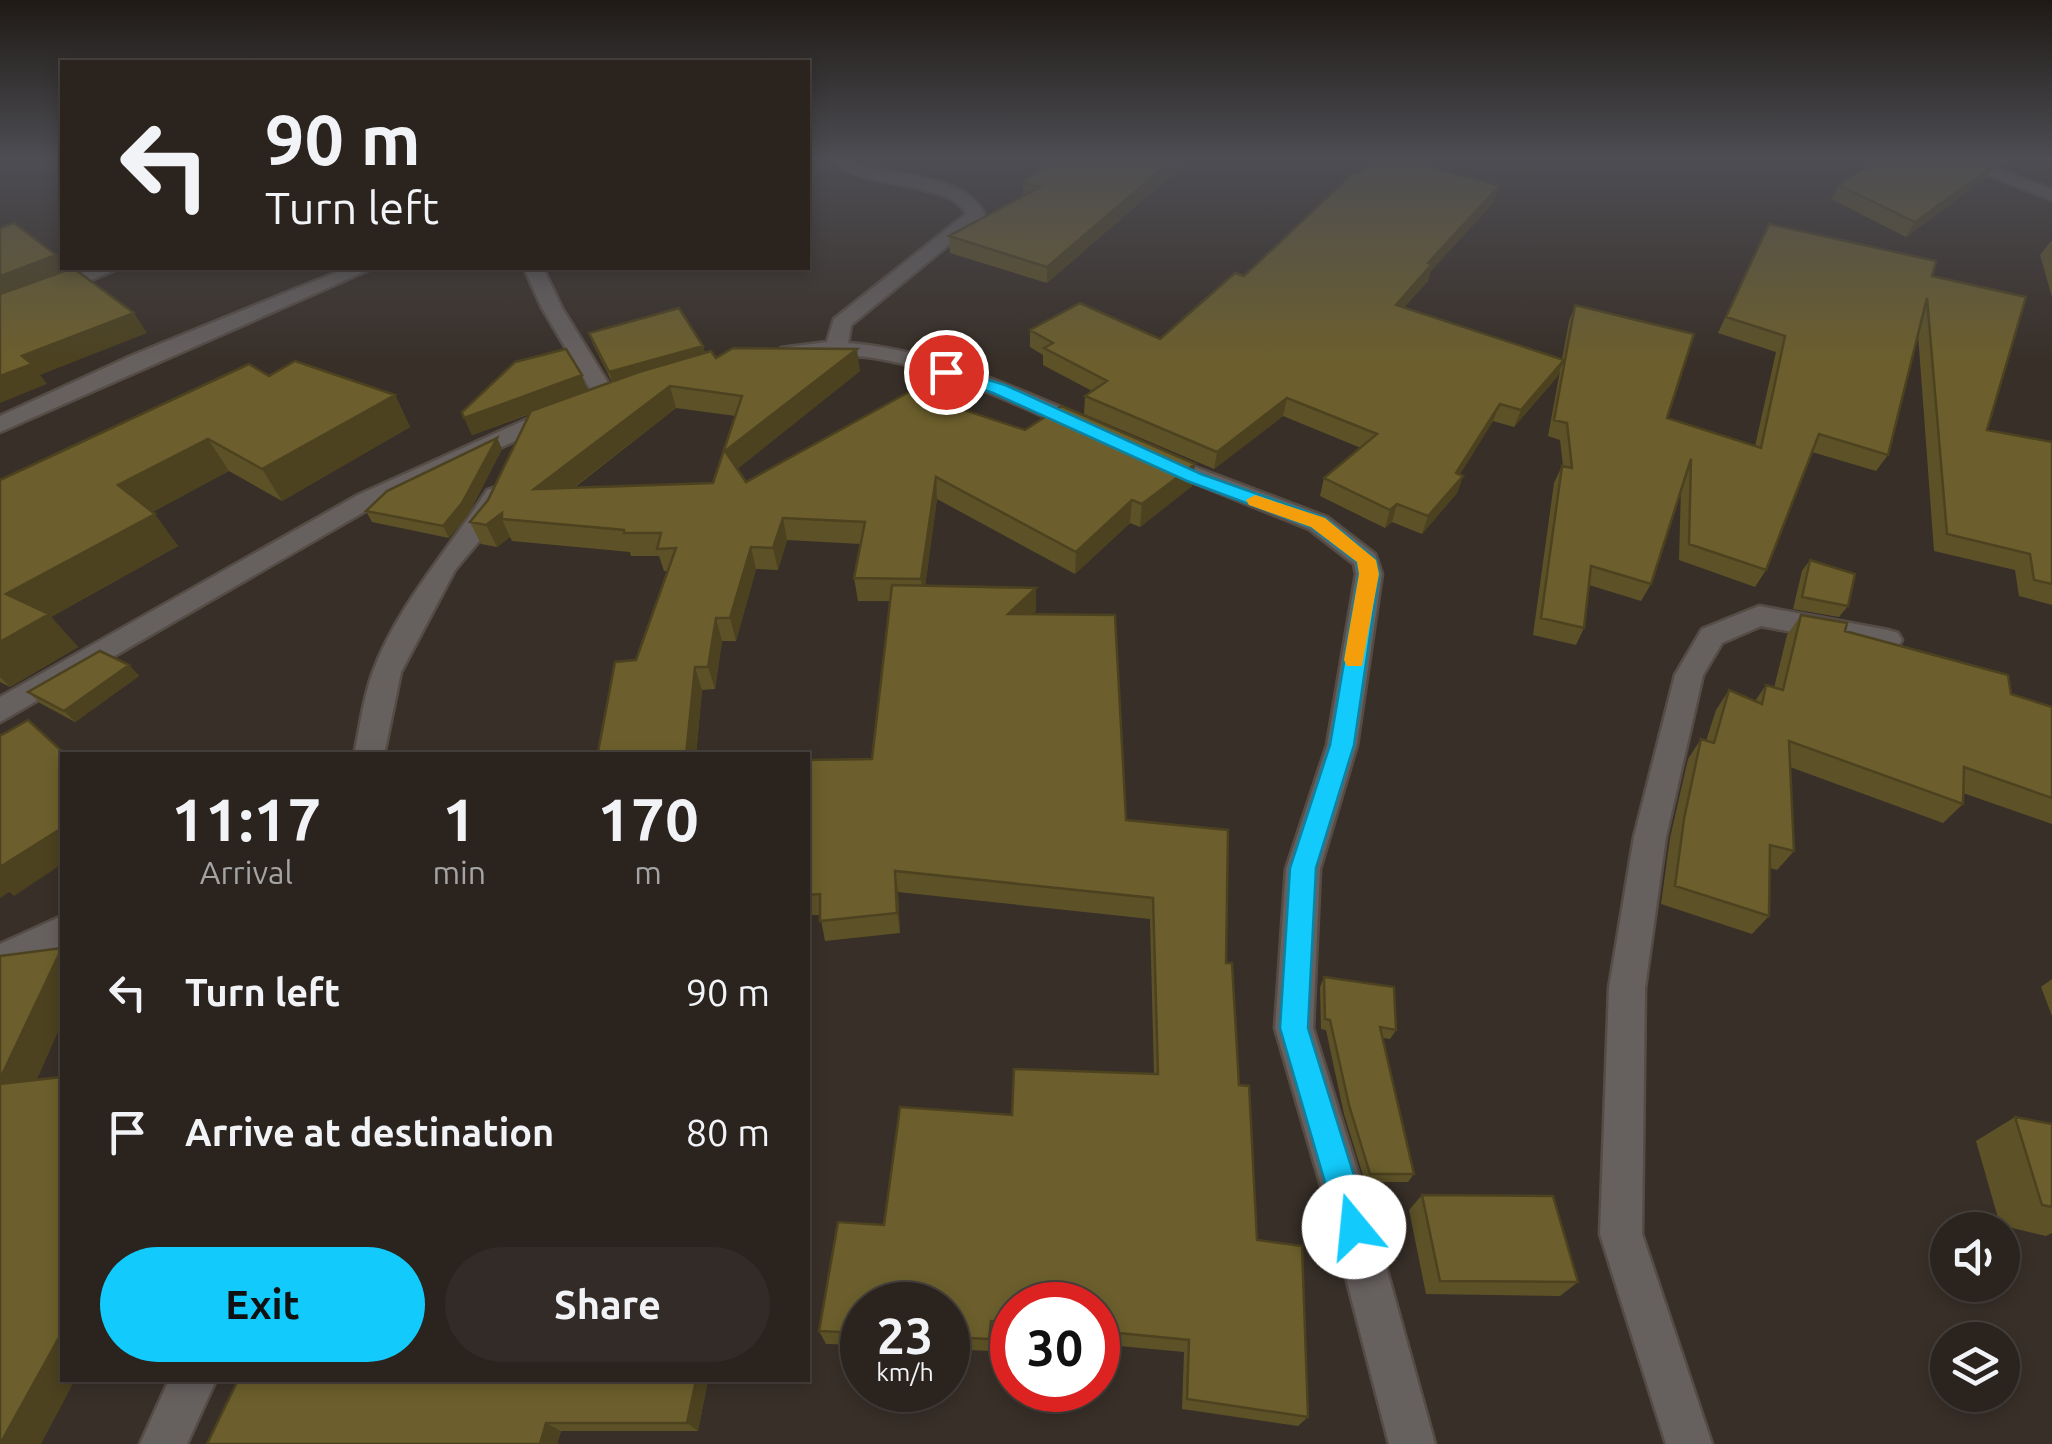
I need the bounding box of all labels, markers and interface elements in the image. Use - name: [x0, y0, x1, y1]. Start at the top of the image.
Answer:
- icon: left: [100, 100, 230, 230]
- text: 90 m: [265, 100, 421, 178]
- text: Turn left: [265, 182, 439, 233]
- pin: [904, 330, 989, 415]
- icon: arrive: [919, 345, 974, 400]
- text: 11:17: [171, 785, 321, 852]
- text: 1: [442, 785, 476, 852]
- text: 170: [597, 785, 699, 852]
- text: Arrival: [200, 854, 293, 890]
- text: min: [432, 854, 486, 890]
- text: m: [634, 854, 662, 890]
- icon: left: [100, 965, 155, 1020]
- text: Turn left: [185, 971, 340, 1013]
- text: 90 m: [686, 971, 770, 1013]
- icon: arrive: [100, 1105, 155, 1160]
- text: Arrive at destination: [185, 1111, 554, 1153]
- text: 80 m: [686, 1111, 770, 1153]
- position arrow: [1302, 1175, 1406, 1279]
- map controls: [1930, 1212, 2020, 1412]
- button: sound: [1930, 1212, 2020, 1302]
- button: Exit: [100, 1247, 425, 1362]
- button: Share: [445, 1247, 770, 1362]
- speed limit sign: 30: [990, 1282, 1120, 1412]
- text: 23: [877, 1307, 933, 1363]
- button: layers: [1930, 1322, 2020, 1412]
- text: km/h: [876, 1358, 934, 1386]

